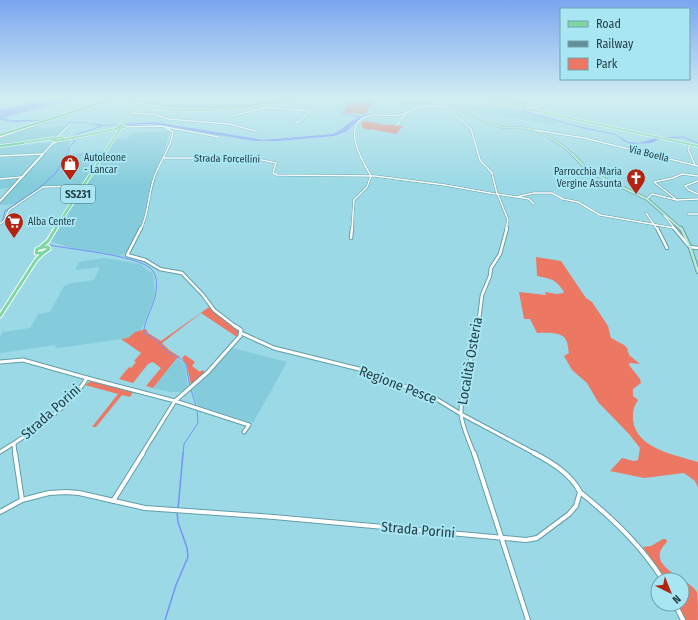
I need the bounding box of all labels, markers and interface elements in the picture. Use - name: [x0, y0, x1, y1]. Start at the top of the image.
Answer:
- legend: [560, 8, 690, 80]
- text: Road: [596, 17, 621, 31]
- text: Railway: [596, 37, 634, 51]
- text: Park: [596, 57, 618, 71]
- street label: Via Boella: [628, 143, 670, 165]
- place label: Autoleone - Lancar: [84, 152, 126, 176]
- street label: Strada Forcellini: [194, 152, 260, 166]
- shop icon: Autoleone - Lancar: [59, 153, 81, 181]
- place label: Parrocchia Maria Vergine Assunta: [554, 166, 622, 190]
- church icon: Parrocchia Maria Vergine Assunta: [625, 167, 647, 195]
- road number: SS231: [61, 185, 95, 203]
- supermarket icon: Alba Center: [3, 211, 25, 239]
- place label: Alba Center: [28, 216, 76, 228]
- street label: Località Osteria: [454, 316, 486, 406]
- street label: Regione Pesce: [357, 362, 439, 408]
- street label: Strada Porini: [18, 381, 84, 443]
- street label: Strada Porini: [380, 518, 456, 542]
- north arrow: [650, 572, 690, 612]
- text: N: [670, 592, 683, 606]

